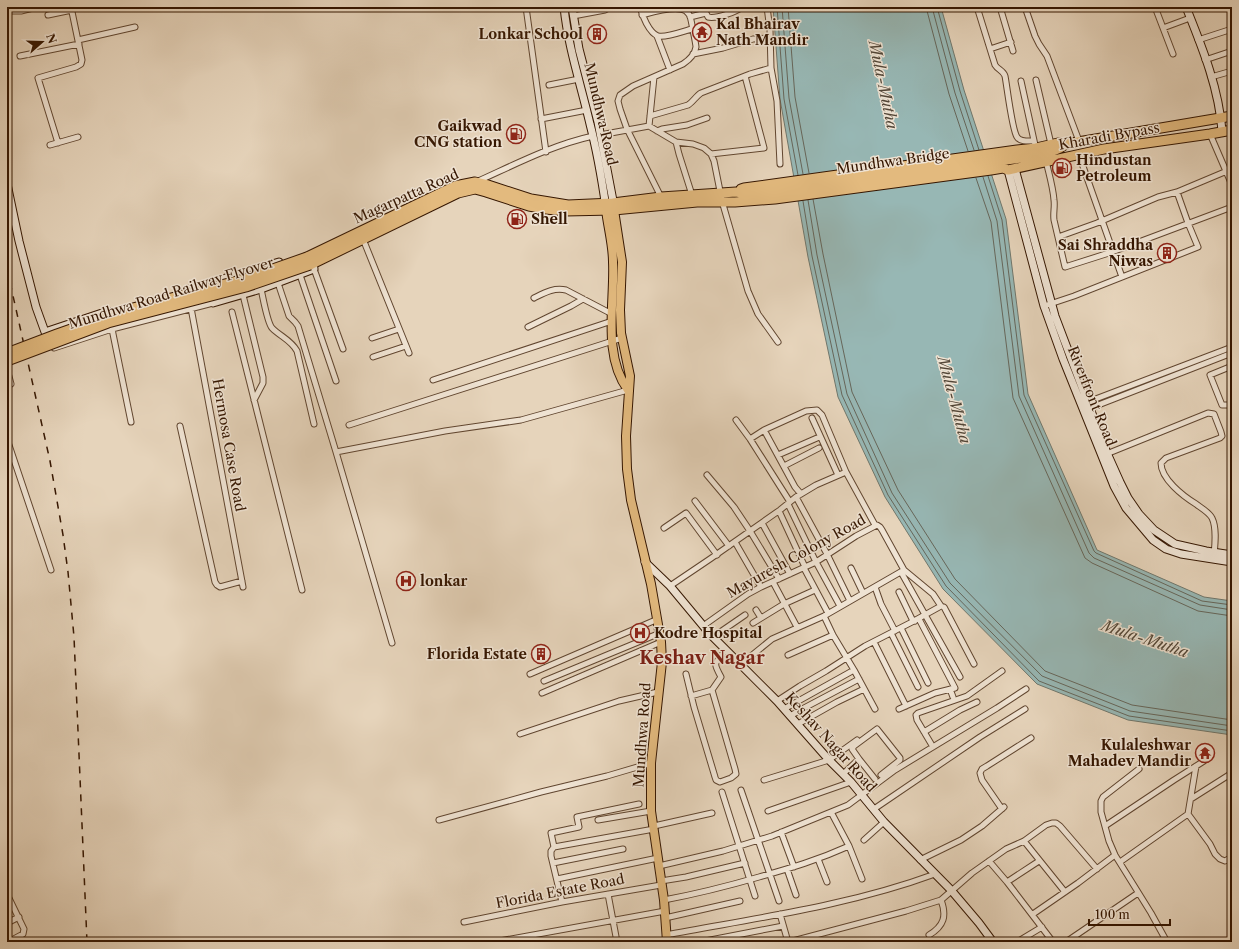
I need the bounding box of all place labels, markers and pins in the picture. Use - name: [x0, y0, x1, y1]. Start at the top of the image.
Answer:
- place label: Kal Bhairav Nath Mandir: [716, 15, 808, 49]
- temple icon: Kal Bhairav Nath Mandir: [691, 21, 713, 43]
- building icon: Lonkar School: [586, 23, 608, 45]
- place label: Lonkar School: [478, 25, 583, 43]
- place label: Gaikwad CNG station: [414, 117, 503, 151]
- fuel station icon: Gaikwad CNG station: [505, 123, 527, 145]
- place label: Hindustan Petroleum: [1076, 151, 1152, 185]
- fuel station icon: Hindustan Petroleum: [1051, 157, 1073, 179]
- fuel station icon: Shell: [506, 208, 528, 230]
- place label: Shell: [531, 210, 568, 228]
- place label: Sai Shraddha Niwas: [1058, 236, 1154, 270]
- building icon: Sai Shraddha Niwas: [1156, 242, 1178, 264]
- hospital icon: lonkar: [395, 570, 417, 592]
- place label: lonkar: [420, 572, 468, 590]
- hospital icon: Kodre Hospital: [629, 622, 651, 644]
- place label: Kodre Hospital: [654, 624, 763, 642]
- building icon: Florida Estate: [530, 643, 552, 665]
- place label: Florida Estate: [427, 645, 527, 663]
- place label: Kulaleshwar Mahadev Mandir: [1068, 736, 1191, 770]
- temple icon: Kulaleshwar Mahadev Mandir: [1194, 742, 1216, 764]

